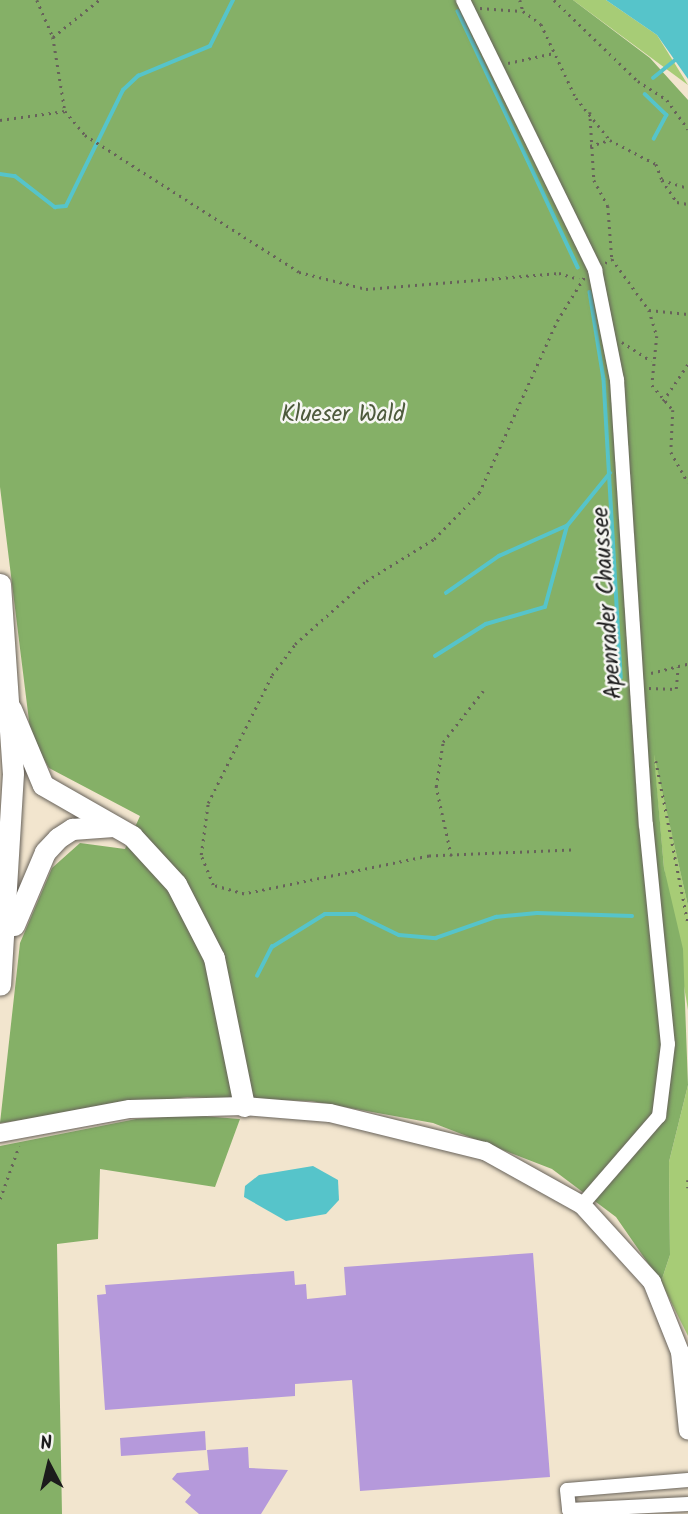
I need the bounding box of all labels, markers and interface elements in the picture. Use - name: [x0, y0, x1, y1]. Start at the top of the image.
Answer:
- park label: Klueser Wald: [281, 401, 405, 429]
- street label: Apenrader Chaussee: [588, 506, 628, 700]
- text: N: [39, 1429, 54, 1460]
- north arrow: [14, 1430, 84, 1500]

